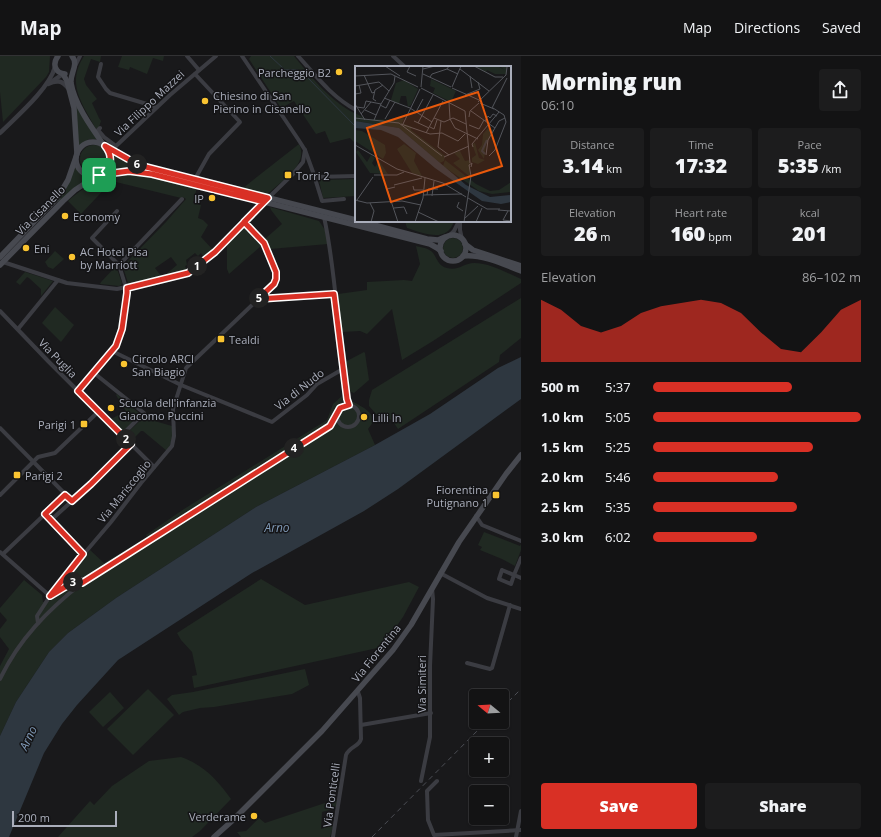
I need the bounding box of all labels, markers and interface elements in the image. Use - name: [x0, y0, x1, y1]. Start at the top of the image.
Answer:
- text: Map: [20, 15, 61, 41]
- text: Map: [683, 18, 712, 37]
- text: Directions: [734, 18, 800, 37]
- text: Saved: [822, 18, 861, 37]
- place label: Parcheggio B2: [258, 65, 331, 80]
- inset map: [355, 66, 511, 222]
- text: Morning run: [541, 66, 682, 96]
- street label: Via Filippo Mazzei: [111, 67, 187, 139]
- marker: Parcheggio B2: [334, 67, 344, 77]
- button: share: [819, 69, 861, 111]
- place label: Chiesino di San Pierino in Cisanello: [213, 88, 311, 116]
- marker: Chiesino di San Pierino in Cisanello: [200, 96, 210, 106]
- text: 06:10: [541, 96, 574, 114]
- text: Distance: [570, 137, 614, 152]
- text: Time: [688, 137, 714, 152]
- text: Pace: [798, 137, 822, 152]
- text: 3.14: [562, 152, 603, 179]
- text: 17:32: [675, 152, 727, 179]
- text: 5:35: [778, 152, 819, 179]
- pin: 6: [127, 154, 147, 174]
- text: 6: [134, 156, 140, 171]
- pin: [82, 158, 116, 192]
- text: km: [603, 161, 622, 176]
- text: /km: [819, 161, 842, 176]
- icon: arrive: [88, 164, 110, 186]
- place label: Torri 2: [296, 168, 330, 183]
- marker: Torri 2: [283, 170, 293, 180]
- street label: Via Cisanello: [12, 182, 68, 238]
- place label: IP: [194, 191, 204, 206]
- marker: IP: [207, 193, 217, 203]
- text: Elevation: [569, 205, 616, 220]
- text: Heart rate: [675, 205, 727, 220]
- text: kcal: [800, 205, 820, 220]
- place label: Economy: [73, 209, 121, 224]
- marker: Economy: [60, 211, 70, 221]
- text: 26: [574, 220, 598, 247]
- text: 160: [670, 220, 705, 247]
- text: 201: [792, 220, 827, 247]
- text: m: [598, 229, 611, 244]
- text: bpm: [705, 229, 732, 244]
- place label: Eni: [34, 241, 50, 256]
- marker: Eni: [21, 243, 31, 253]
- place label: AC Hotel Pisa by Marriott: [80, 244, 148, 272]
- marker: AC Hotel Pisa by Marriott: [67, 252, 77, 262]
- pin: 1: [187, 256, 207, 276]
- text: 1: [194, 258, 200, 273]
- text: Elevation: [541, 268, 596, 286]
- text: 86–102 m: [802, 268, 861, 286]
- pin: 5: [249, 288, 269, 308]
- text: 5: [256, 290, 262, 305]
- place label: Tealdi: [229, 332, 260, 347]
- marker: Tealdi: [216, 334, 226, 344]
- street label: Via Puglia: [35, 335, 81, 381]
- place label: Circolo ARCI San Biagio: [132, 351, 194, 379]
- marker: Circolo ARCI San Biagio: [119, 359, 129, 369]
- street label: Via di Nudo: [271, 365, 327, 413]
- text: 500 m: [541, 378, 579, 396]
- text: 5:37: [605, 378, 631, 396]
- place label: Scuola dell'infanzia Giacomo Puccini: [119, 395, 216, 423]
- marker: Scuola dell'infanzia Giacomo Puccini: [106, 403, 116, 413]
- text: 1.0 km: [541, 408, 584, 426]
- text: 5:05: [605, 408, 631, 426]
- place label: Lilli In: [372, 410, 402, 425]
- marker: Lilli In: [359, 412, 369, 422]
- place label: Parigi 1: [38, 417, 76, 432]
- marker: Parigi 1: [79, 419, 89, 429]
- pin: 2: [116, 429, 136, 449]
- text: 2: [123, 431, 129, 446]
- pin: 4: [284, 438, 304, 458]
- text: 1.5 km: [541, 438, 584, 456]
- text: 5:25: [605, 438, 631, 456]
- text: 4: [291, 440, 297, 455]
- street label: Via Mariscoglio: [94, 456, 154, 526]
- place label: Parigi 2: [25, 468, 63, 483]
- text: 2.0 km: [541, 468, 584, 486]
- text: 5:46: [605, 468, 631, 486]
- marker: Parigi 2: [12, 470, 22, 480]
- place label: Fiorentina Putignano 1: [427, 482, 488, 510]
- marker: Fiorentina Putignano 1: [491, 490, 501, 500]
- text: 2.5 km: [541, 498, 584, 516]
- text: 5:35: [605, 498, 631, 516]
- water label: Arno: [263, 519, 290, 536]
- text: 3.0 km: [541, 528, 584, 546]
- text: 6:02: [605, 528, 631, 546]
- pin: 3: [63, 572, 83, 592]
- text: 3: [70, 574, 76, 589]
- street label: Via Fiorentina: [348, 621, 404, 685]
- street label: Via Simiteri: [414, 655, 429, 713]
- north arrow: [469, 689, 509, 729]
- map controls: [469, 689, 509, 825]
- water label: Arno: [15, 723, 41, 754]
- button: +: [469, 737, 509, 777]
- street label: Via Ponticelli: [319, 762, 343, 828]
- button: Save: [541, 783, 697, 829]
- button: Share: [705, 783, 861, 829]
- button: −: [469, 785, 509, 825]
- scale bar: [12, 809, 117, 828]
- place label: Verderame: [189, 809, 246, 824]
- text: 200 m: [18, 810, 50, 825]
- marker: Verderame: [249, 811, 259, 821]

